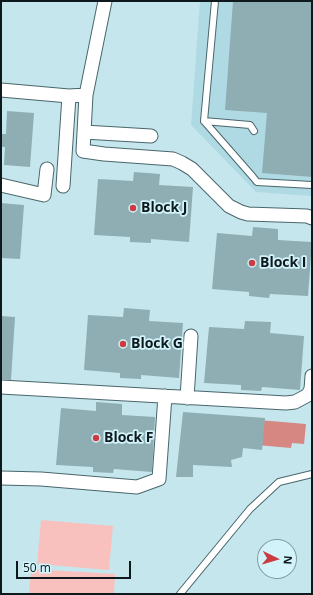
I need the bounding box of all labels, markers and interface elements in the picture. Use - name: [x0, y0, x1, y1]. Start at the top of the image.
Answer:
- place label: Block J: [141, 200, 187, 216]
- marker: Block J: [128, 203, 138, 213]
- place label: Block I: [260, 255, 306, 271]
- marker: Block I: [247, 258, 257, 268]
- place label: Block G: [131, 336, 183, 352]
- marker: Block G: [118, 339, 128, 349]
- place label: Block F: [104, 430, 154, 446]
- marker: Block F: [91, 433, 101, 443]
- north arrow: [257, 539, 297, 579]
- scale bar: [18, 553, 133, 579]
- text: N: [281, 555, 296, 565]
- text: 50 m: [23, 559, 51, 576]

